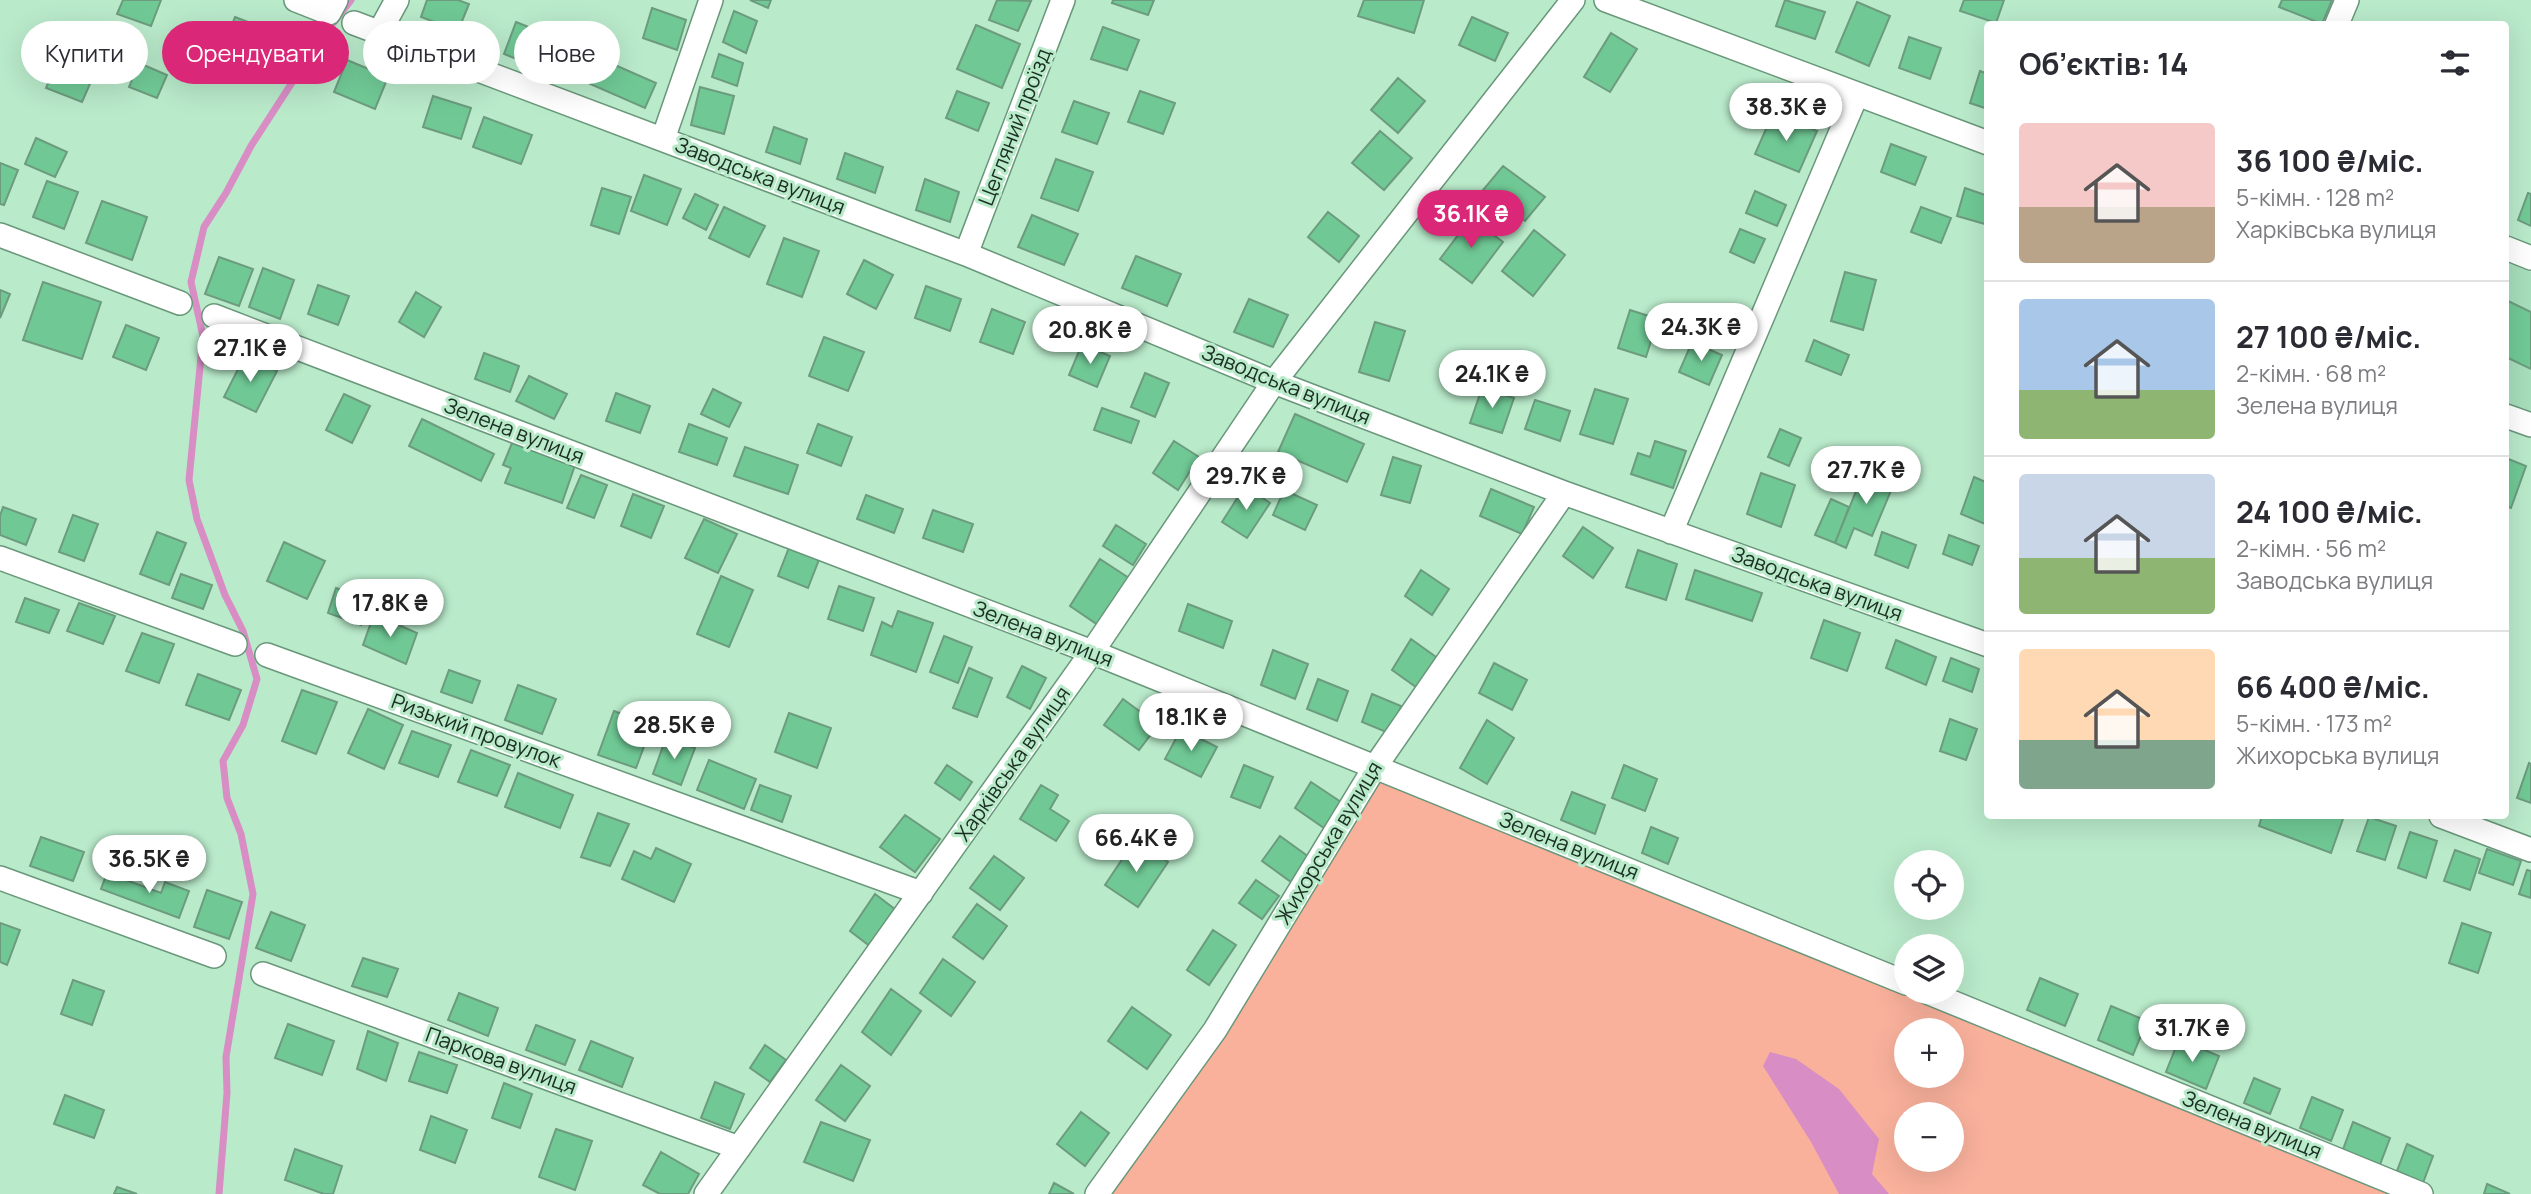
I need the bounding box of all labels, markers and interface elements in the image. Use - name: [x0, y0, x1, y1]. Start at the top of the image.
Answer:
- chip: Купити: [21, 21, 148, 84]
- chip: Орендувати: [162, 21, 349, 84]
- chip: Фільтри: [363, 21, 500, 84]
- chip: Нове: [514, 21, 620, 84]
- text: Об’єктів: 14: [2019, 43, 2188, 84]
- street label: Цегляний проїзд: [971, 44, 1057, 209]
- icon: filters: [2436, 44, 2474, 82]
- pin: 38.3K ₴: [1721, 83, 1851, 143]
- text: 38.3K ₴: [1745, 90, 1827, 122]
- street label: Заводська вулиця: [671, 130, 849, 220]
- text: 36 100 ₴/міс.: [2236, 140, 2424, 181]
- icon: home: [2075, 151, 2159, 235]
- text: 5-кімн. · 128 m²: [2236, 181, 2394, 213]
- pin: 36.1K ₴: [1406, 190, 1536, 250]
- text: 36.1K ₴: [1433, 197, 1509, 229]
- text: Харківська вулиця: [2236, 213, 2436, 245]
- pin: 24.3K ₴: [1636, 304, 1766, 363]
- pin: 20.8K ₴: [1025, 306, 1155, 366]
- text: 24.3K ₴: [1661, 310, 1741, 342]
- text: 20.8K ₴: [1048, 313, 1132, 345]
- text: 27 100 ₴/міс.: [2236, 316, 2421, 357]
- pin: 27.1K ₴: [185, 324, 315, 384]
- icon: home: [2075, 327, 2159, 411]
- text: 27.1K ₴: [213, 331, 287, 363]
- street label: Заводська вулиця: [1198, 337, 1375, 431]
- pin: 24.1K ₴: [1427, 350, 1557, 410]
- text: 24.1K ₴: [1455, 357, 1529, 389]
- text: 2-кімн. · 68 m²: [2236, 357, 2386, 389]
- text: Зелена вулиця: [2236, 389, 2398, 421]
- street label: Зелена вулиця: [440, 390, 588, 470]
- pin: 27.7K ₴: [1801, 447, 1931, 506]
- pin: 29.7K ₴: [1181, 452, 1311, 512]
- text: 27.7K ₴: [1827, 453, 1905, 485]
- text: 29.7K ₴: [1206, 459, 1286, 491]
- text: 24 100 ₴/міс.: [2236, 491, 2423, 532]
- icon: home: [2075, 502, 2159, 586]
- text: 2-кімн. · 56 m²: [2236, 532, 2386, 564]
- street label: Заводська вулиця: [1728, 539, 1907, 627]
- text: Заводська вулиця: [2236, 564, 2433, 596]
- pin: 17.8K ₴: [325, 580, 455, 639]
- text: 17.8K ₴: [352, 586, 428, 618]
- street label: Зелена вулиця: [969, 593, 1117, 673]
- text: 66 400 ₴/міс.: [2236, 666, 2430, 707]
- icon: home: [2075, 677, 2159, 761]
- street label: Харківська вулиця: [948, 680, 1076, 846]
- street label: Ризький провулок: [388, 686, 566, 774]
- pin: 18.1K ₴: [1126, 694, 1256, 753]
- text: 18.1K ₴: [1155, 700, 1227, 732]
- pin: 28.5K ₴: [609, 702, 739, 761]
- text: 5-кімн. · 173 m²: [2236, 707, 2392, 739]
- text: 28.5K ₴: [633, 708, 715, 740]
- text: Жихорська вулиця: [2236, 739, 2439, 771]
- street label: Жихорська вулиця: [1268, 756, 1388, 929]
- street label: Зелена вулиця: [1496, 804, 1643, 886]
- pin: 66.4K ₴: [1071, 814, 1201, 874]
- text: 66.4K ₴: [1095, 821, 1178, 853]
- pin: 36.5K ₴: [84, 836, 214, 895]
- text: 36.5K ₴: [108, 842, 190, 874]
- map controls: [1894, 850, 1964, 1172]
- button: locate: [1894, 850, 1964, 920]
- button: layers: [1894, 934, 1964, 1004]
- pin: 31.7K ₴: [2127, 1004, 2257, 1064]
- text: 31.7K ₴: [2154, 1011, 2230, 1043]
- button: +: [1894, 1018, 1964, 1088]
- street label: Паркова вулиця: [422, 1020, 581, 1100]
- street label: Зелена вулиця: [2179, 1083, 2326, 1165]
- button: −: [1894, 1102, 1964, 1172]

